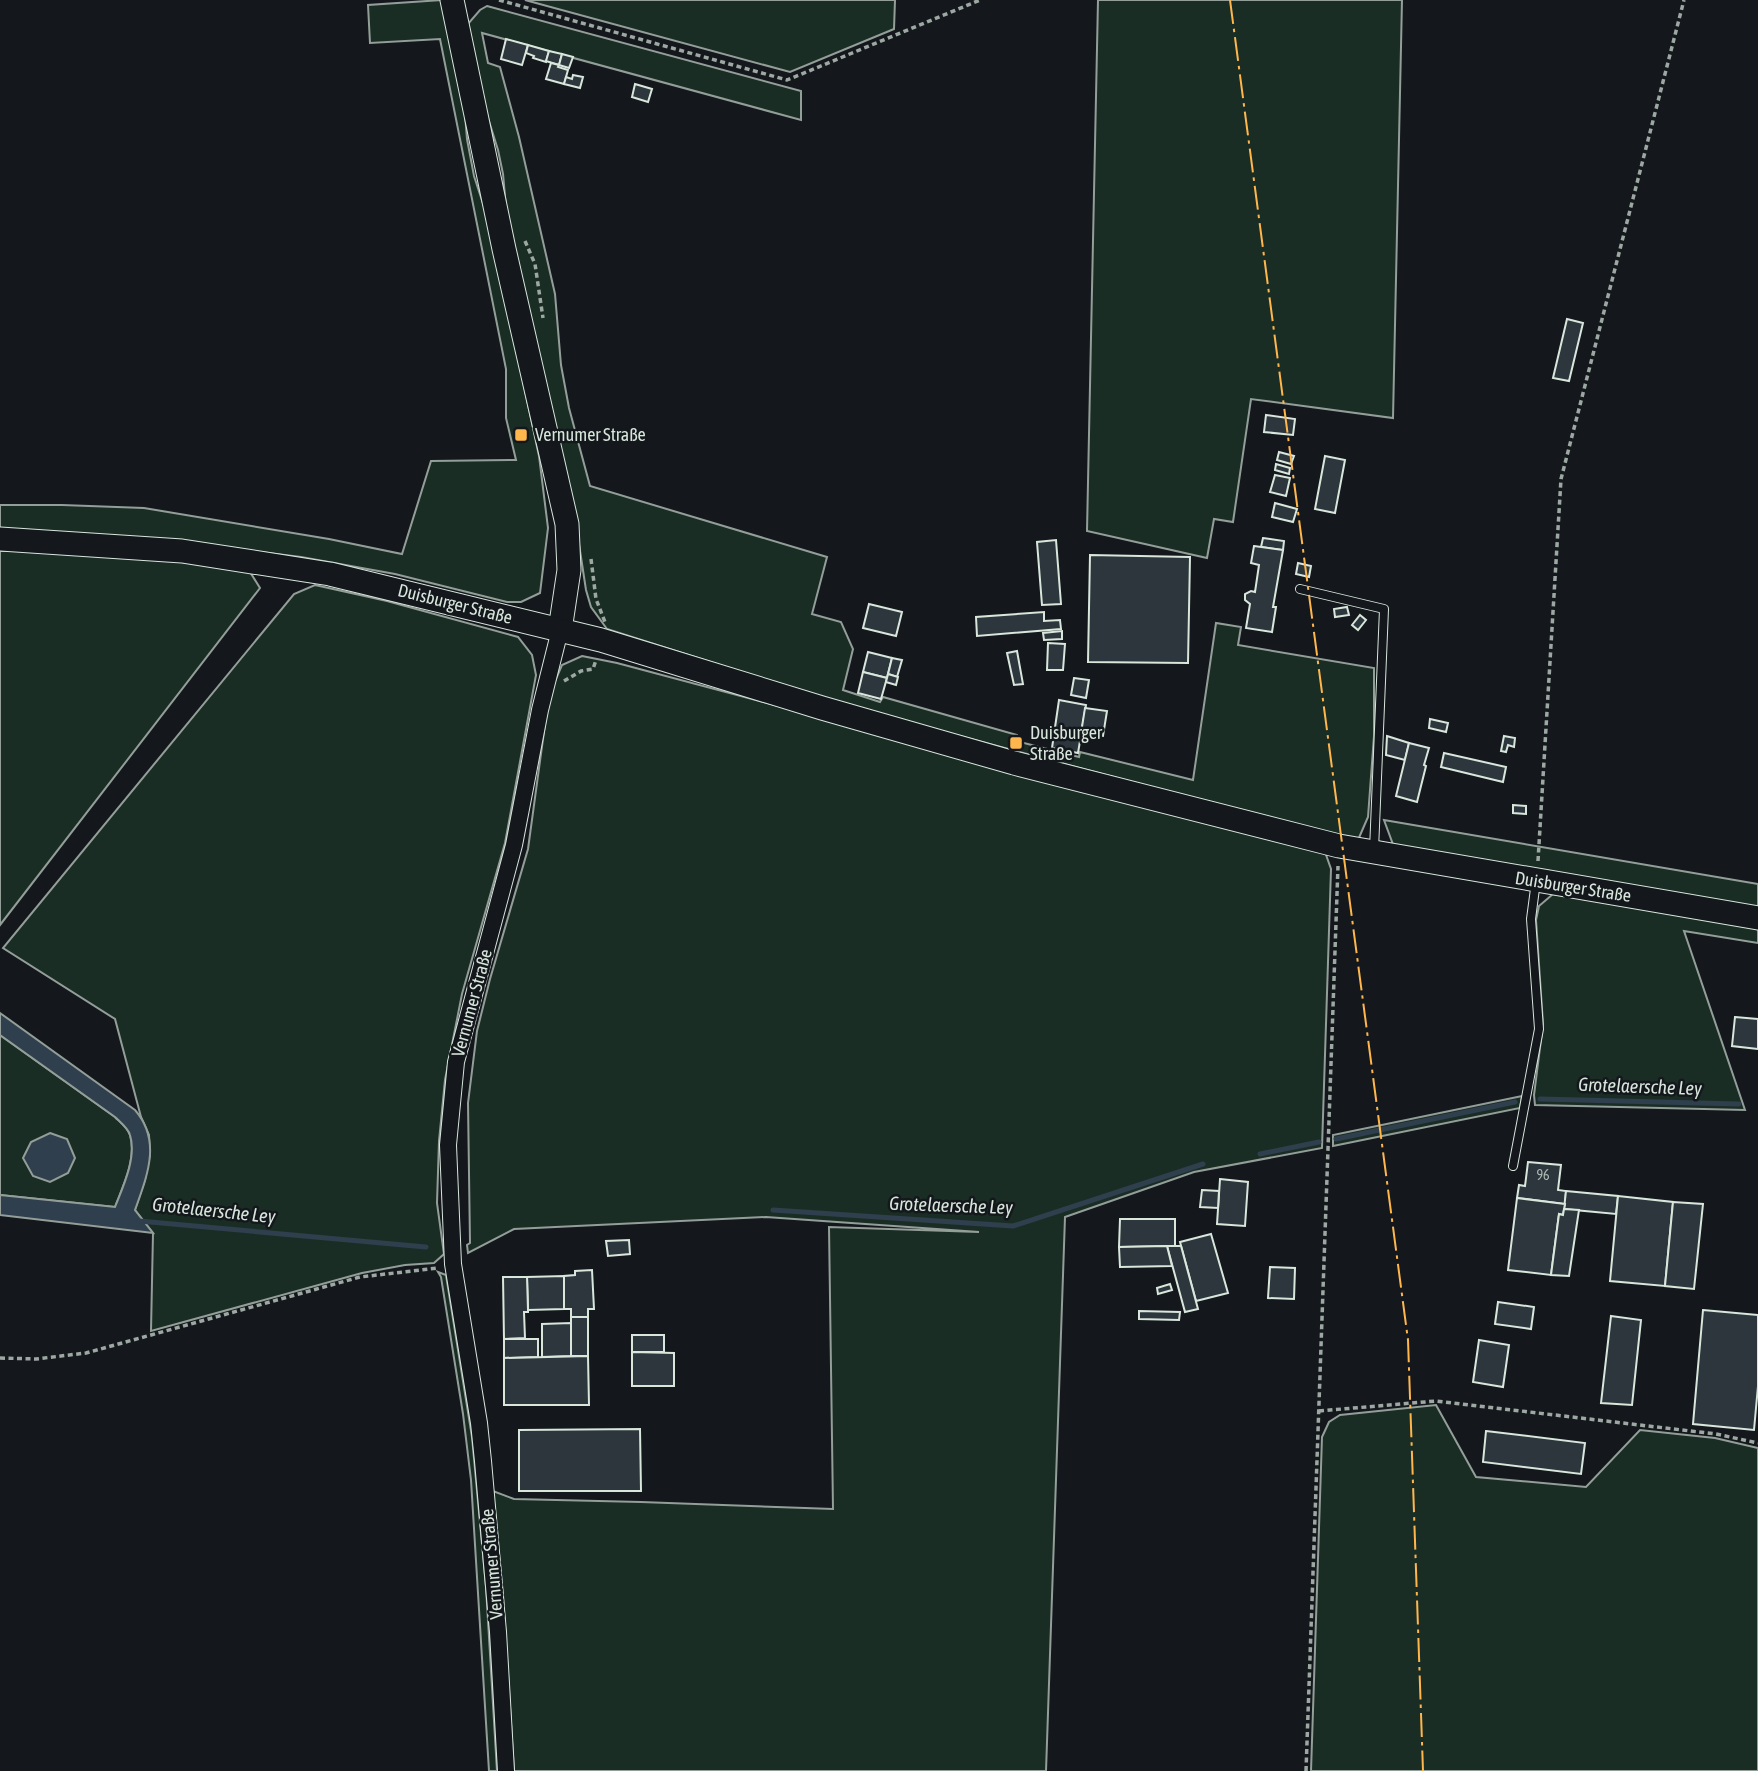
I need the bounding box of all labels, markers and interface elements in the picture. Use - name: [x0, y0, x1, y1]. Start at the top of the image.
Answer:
- place label: Vernumer Straße: [535, 424, 646, 445]
- marker: Vernumer Straße: [513, 427, 529, 443]
- street label: Duisburger Straße: [396, 579, 515, 628]
- place label: Duisburger Straße: [1030, 722, 1103, 764]
- marker: Duisburger Straße: [1008, 735, 1024, 751]
- street label: Duisburger Straße: [1514, 867, 1633, 906]
- street label: Vernumer Straße: [447, 947, 496, 1059]
- water label: Grotelaersche Ley: [1578, 1073, 1702, 1099]
- house number: 96: [1536, 1167, 1550, 1183]
- water label: Grotelaersche Ley: [889, 1192, 1013, 1218]
- water label: Grotelaersche Ley: [151, 1193, 277, 1227]
- street label: Vernumer Straße: [476, 1508, 507, 1620]

